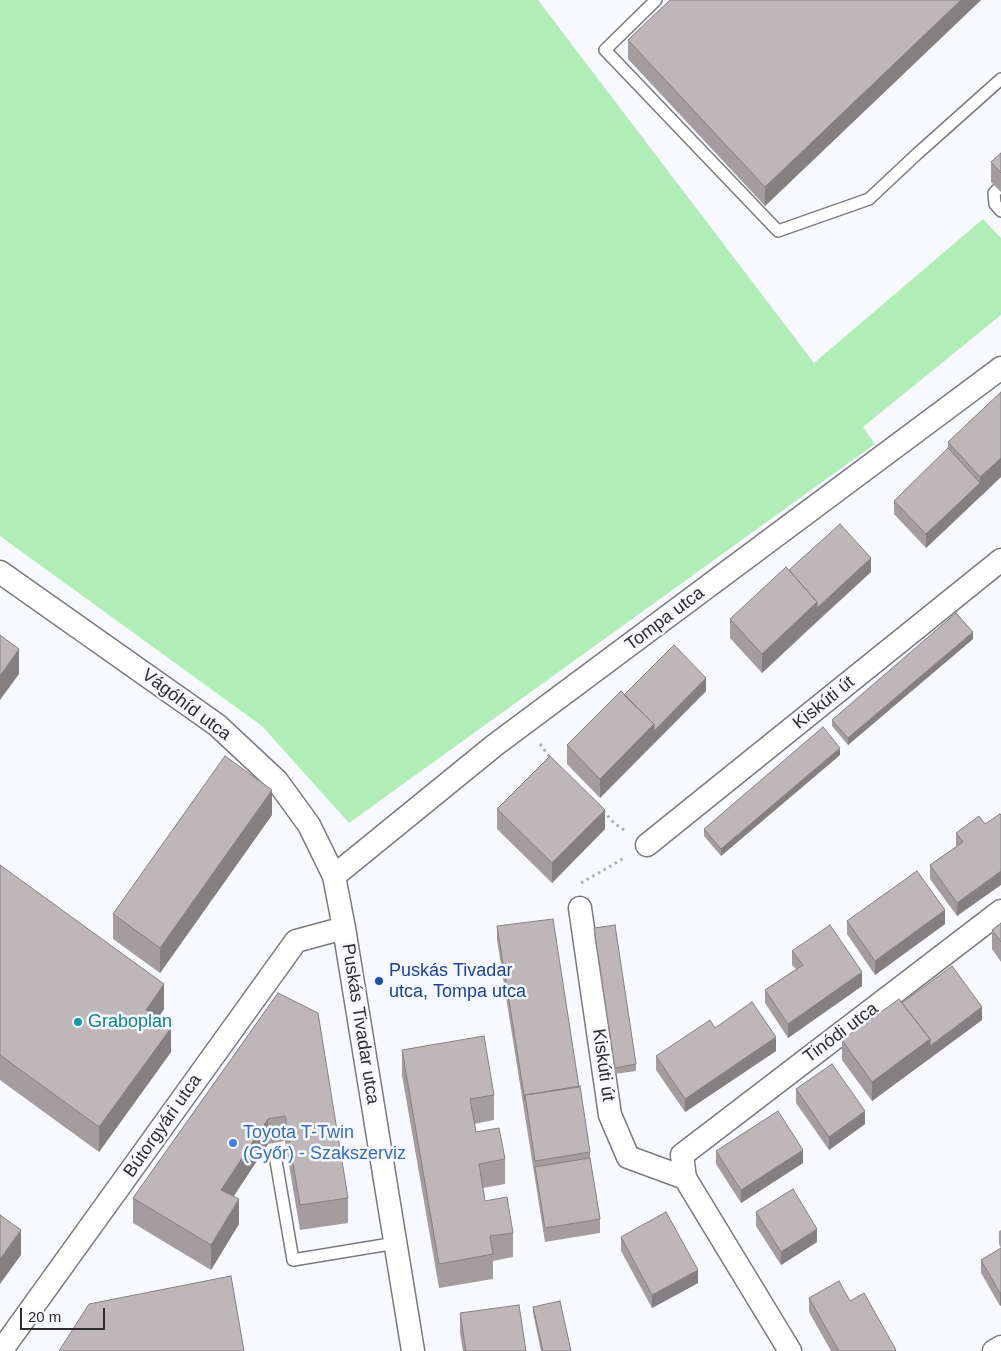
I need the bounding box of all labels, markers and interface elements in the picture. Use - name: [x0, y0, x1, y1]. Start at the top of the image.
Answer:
- street label: Tompa utca: [621, 582, 709, 656]
- street label: Vágóhíd utca: [137, 664, 235, 746]
- street label: Kiskúti út: [789, 672, 859, 734]
- street label: Puskás Tivadar utca: [337, 942, 383, 1106]
- place label: Puskás Tivadar utca, Tompa utca: [389, 960, 526, 1002]
- marker: Puskás Tivadar utca, Tompa utca: [373, 975, 385, 987]
- street label: Tinódi utca: [800, 998, 882, 1068]
- place label: Graboplan: [88, 1011, 172, 1033]
- marker: Graboplan: [72, 1016, 84, 1028]
- street label: Kiskúti út: [587, 1027, 619, 1103]
- street label: Bútorgyári utca: [119, 1070, 207, 1182]
- place label: Toyota T-Twin (Győr) - Szakszerviz: [243, 1122, 406, 1164]
- marker: Toyota T-Twin (Győr) - Szakszerviz: [227, 1137, 239, 1149]
- scale bar: [22, 1298, 108, 1330]
- text: 20 m: [28, 1308, 61, 1325]

